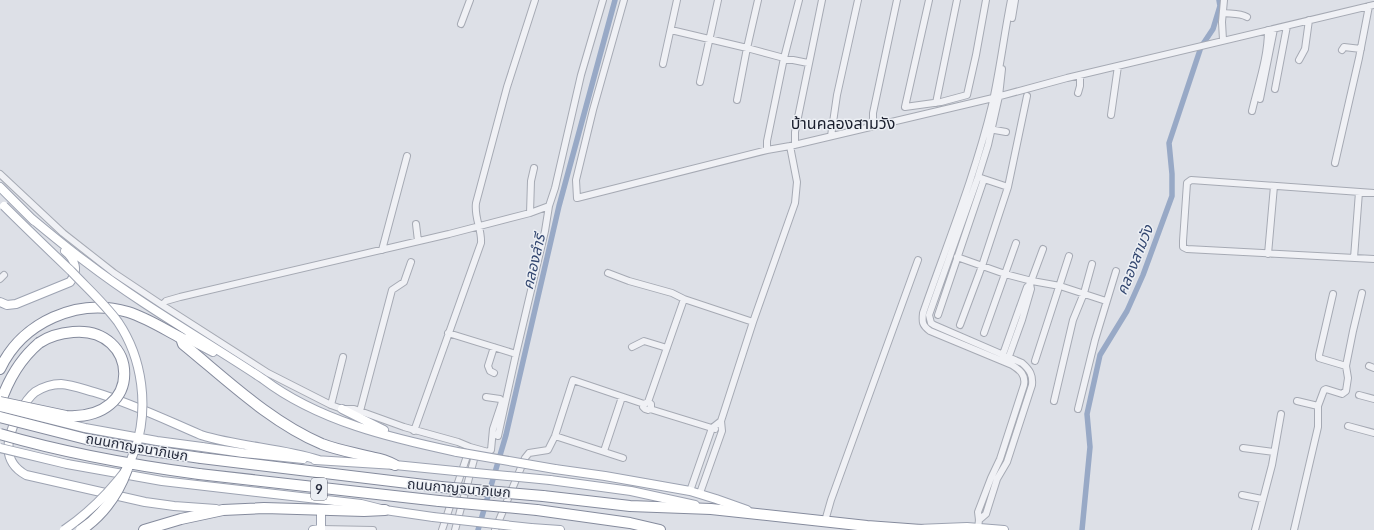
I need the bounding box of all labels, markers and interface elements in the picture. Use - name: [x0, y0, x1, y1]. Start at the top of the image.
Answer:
- district label: บ้านคลองสามวัง: [791, 113, 895, 132]
- water label: คลองสามวัง: [1112, 221, 1157, 297]
- water label: คลองลำรี: [518, 230, 549, 291]
- street label: ถนนกาญจนาภิเษก: [84, 429, 190, 464]
- street label: ถนนกาญจนาภิเษก: [407, 475, 512, 500]
- road number: 9: [311, 478, 327, 500]

